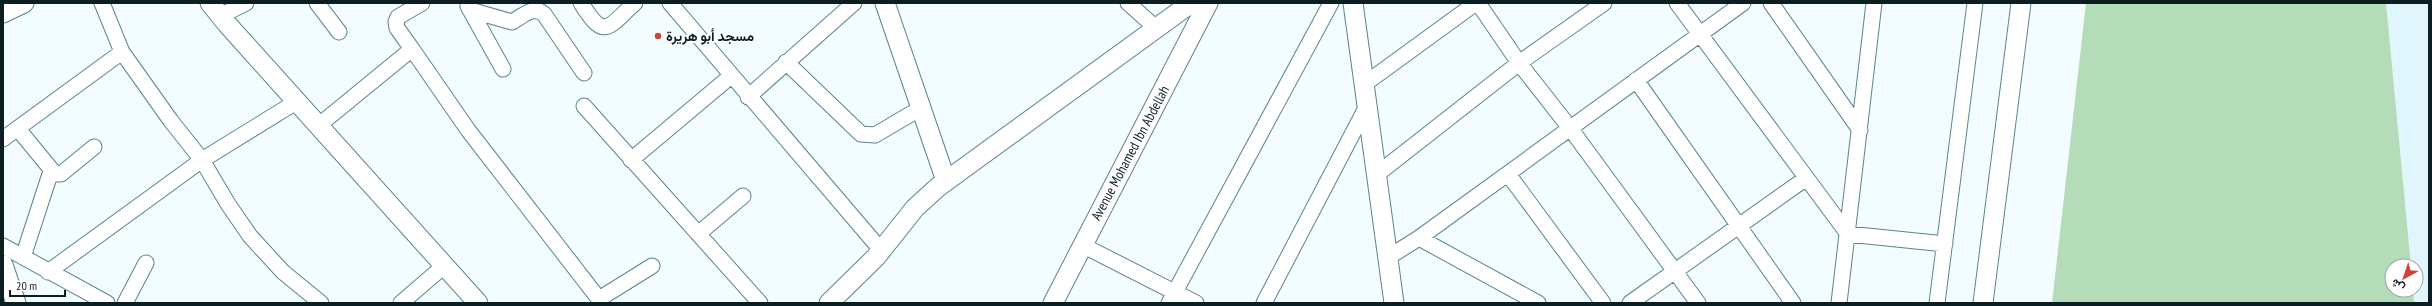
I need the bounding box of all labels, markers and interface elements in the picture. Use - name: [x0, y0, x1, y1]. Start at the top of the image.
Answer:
- place label: مسجد أبو هريرة: [666, 27, 755, 45]
- marker: مسجد أبو هريرة: [653, 31, 663, 41]
- street label: Avenue Mohamed Ibn Abdellah: [1087, 83, 1173, 223]
- north arrow: [2384, 258, 2424, 298]
- scale bar: [10, 272, 65, 298]
- text: ش: [2388, 276, 2407, 295]
- text: 20 m: [16, 278, 37, 293]

